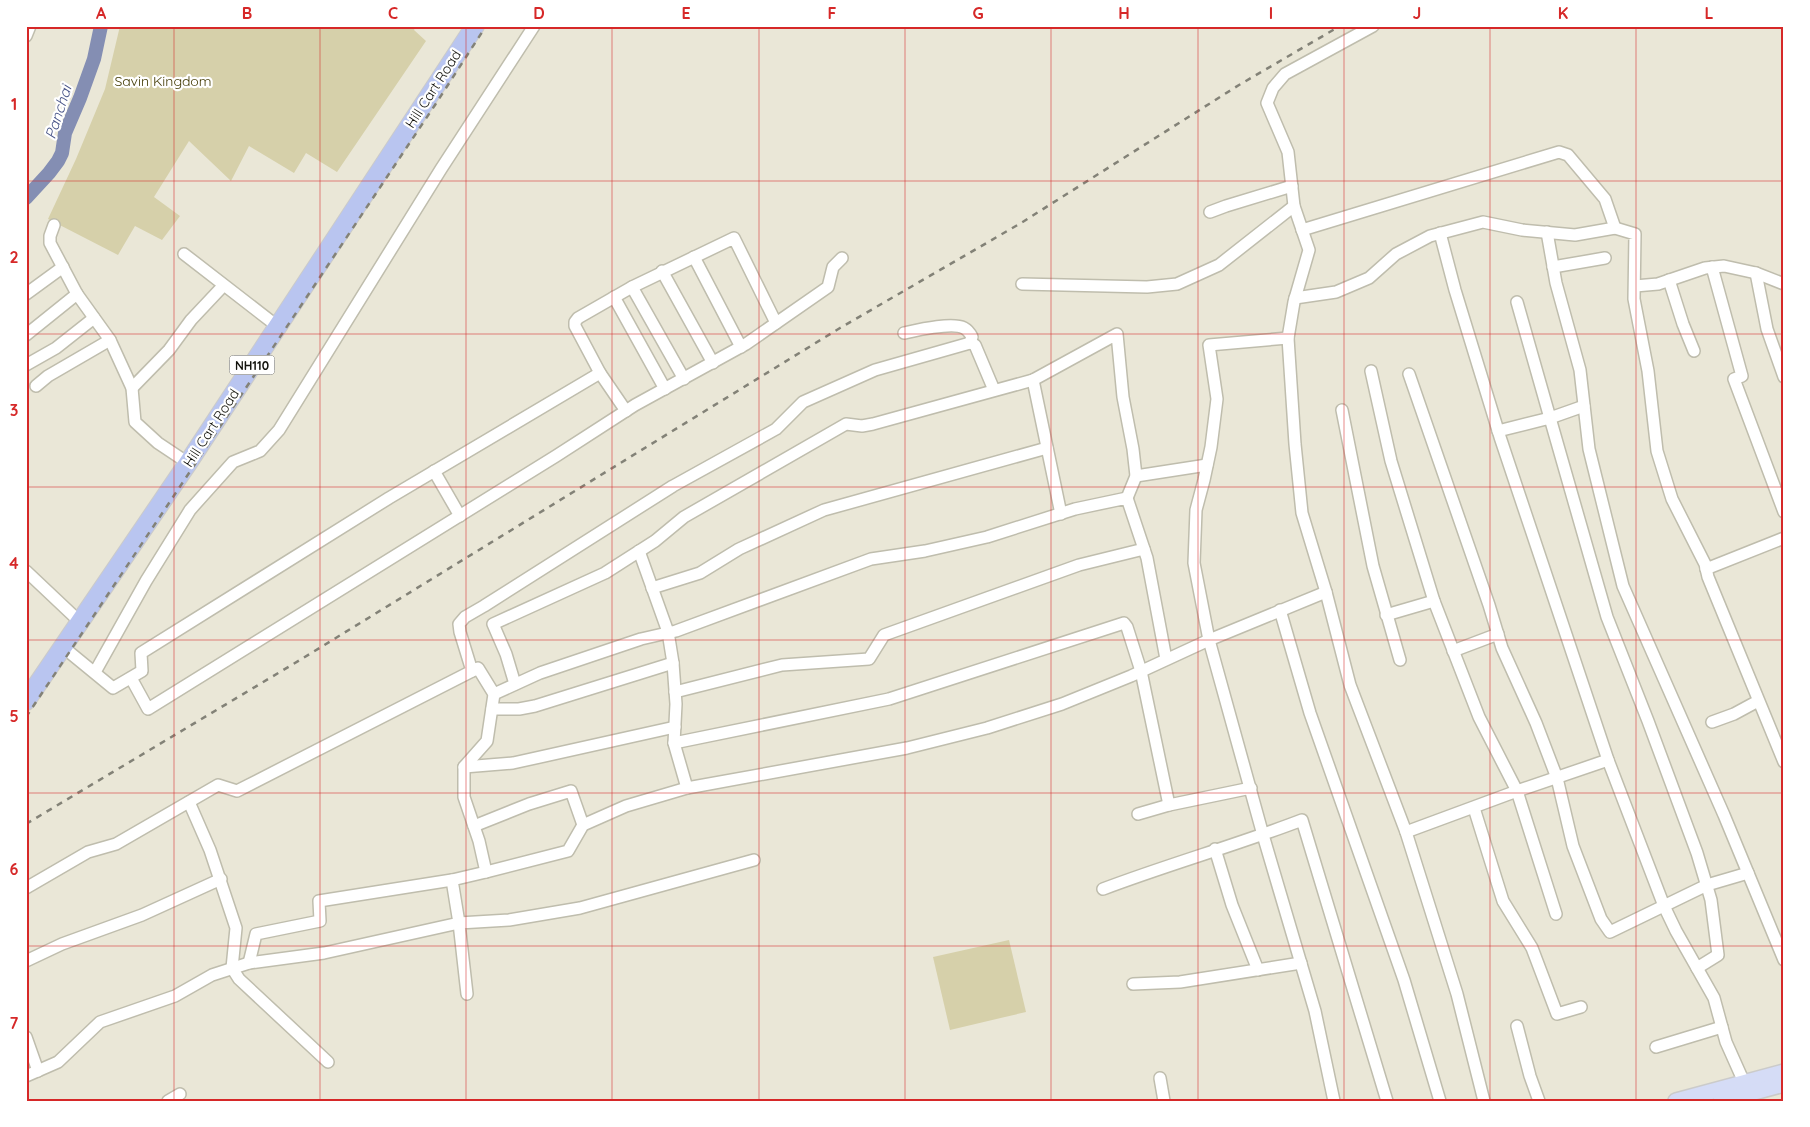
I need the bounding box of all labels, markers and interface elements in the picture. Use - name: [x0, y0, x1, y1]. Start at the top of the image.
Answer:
- text: A: [96, 3, 107, 23]
- text: B: [242, 3, 252, 23]
- text: C: [388, 3, 398, 23]
- text: D: [533, 3, 545, 23]
- text: E: [681, 3, 691, 23]
- text: F: [828, 3, 837, 23]
- text: G: [972, 3, 984, 23]
- text: H: [1118, 3, 1130, 23]
- text: I: [1269, 3, 1273, 23]
- text: J: [1413, 3, 1421, 23]
- text: K: [1558, 3, 1568, 23]
- text: L: [1705, 3, 1714, 23]
- street label: Hill Cart Road: [401, 47, 465, 131]
- park label: Savin Kingdom: [114, 72, 212, 90]
- water label: Panchai: [40, 81, 76, 141]
- text: 1: [11, 94, 17, 114]
- text: 2: [9, 247, 19, 267]
- road number: NH110: [230, 356, 274, 374]
- street label: Hill Cart Road: [179, 386, 243, 470]
- text: 3: [10, 400, 18, 420]
- text: 4: [9, 553, 19, 573]
- text: 5: [9, 706, 19, 726]
- text: 6: [10, 859, 19, 879]
- text: 7: [10, 1013, 19, 1033]

